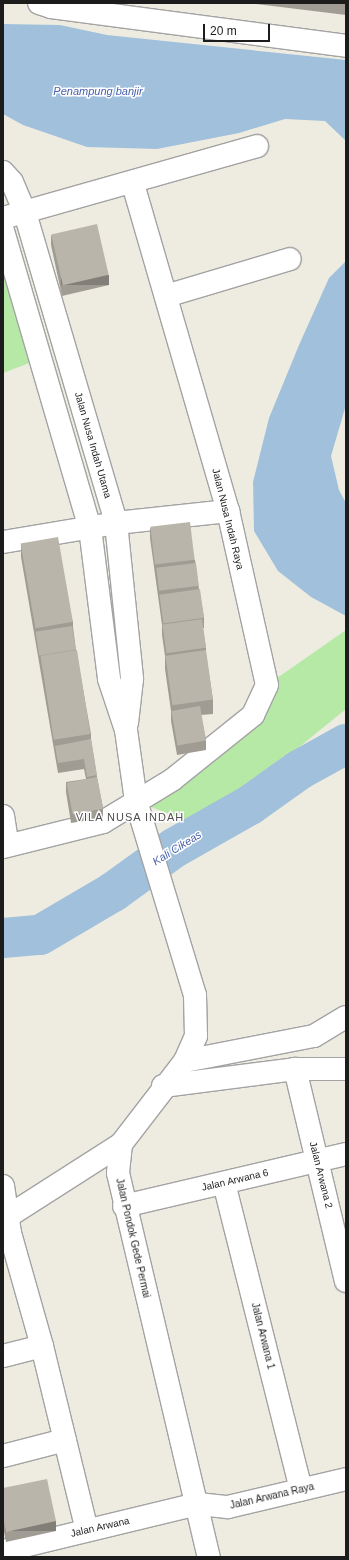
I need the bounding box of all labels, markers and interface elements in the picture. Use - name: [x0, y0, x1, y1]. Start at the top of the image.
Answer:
- scale bar: [205, 16, 272, 42]
- text: 20 m: [210, 24, 237, 38]
- water label: Penampung banjir: [53, 84, 143, 98]
- street label: Jalan Nusa Indah Utama: [72, 390, 114, 500]
- street label: Jalan Nusa Indah Raya: [210, 467, 246, 571]
- district label: VILA NUSA INDAH: [75, 810, 185, 824]
- water label: Kali Cikeas: [150, 828, 204, 868]
- street label: Jalan Arwana 2: [307, 1140, 335, 1210]
- street label: Jalan Arwana 6: [200, 1166, 270, 1194]
- street label: Jalan Pondok Gede Permai: [113, 1177, 153, 1299]
- street label: Jalan Arwana 1: [249, 1301, 277, 1371]
- street label: Jalan Arwana Raya: [228, 1480, 316, 1512]
- street label: Jalan Arwana: [69, 1514, 131, 1540]

